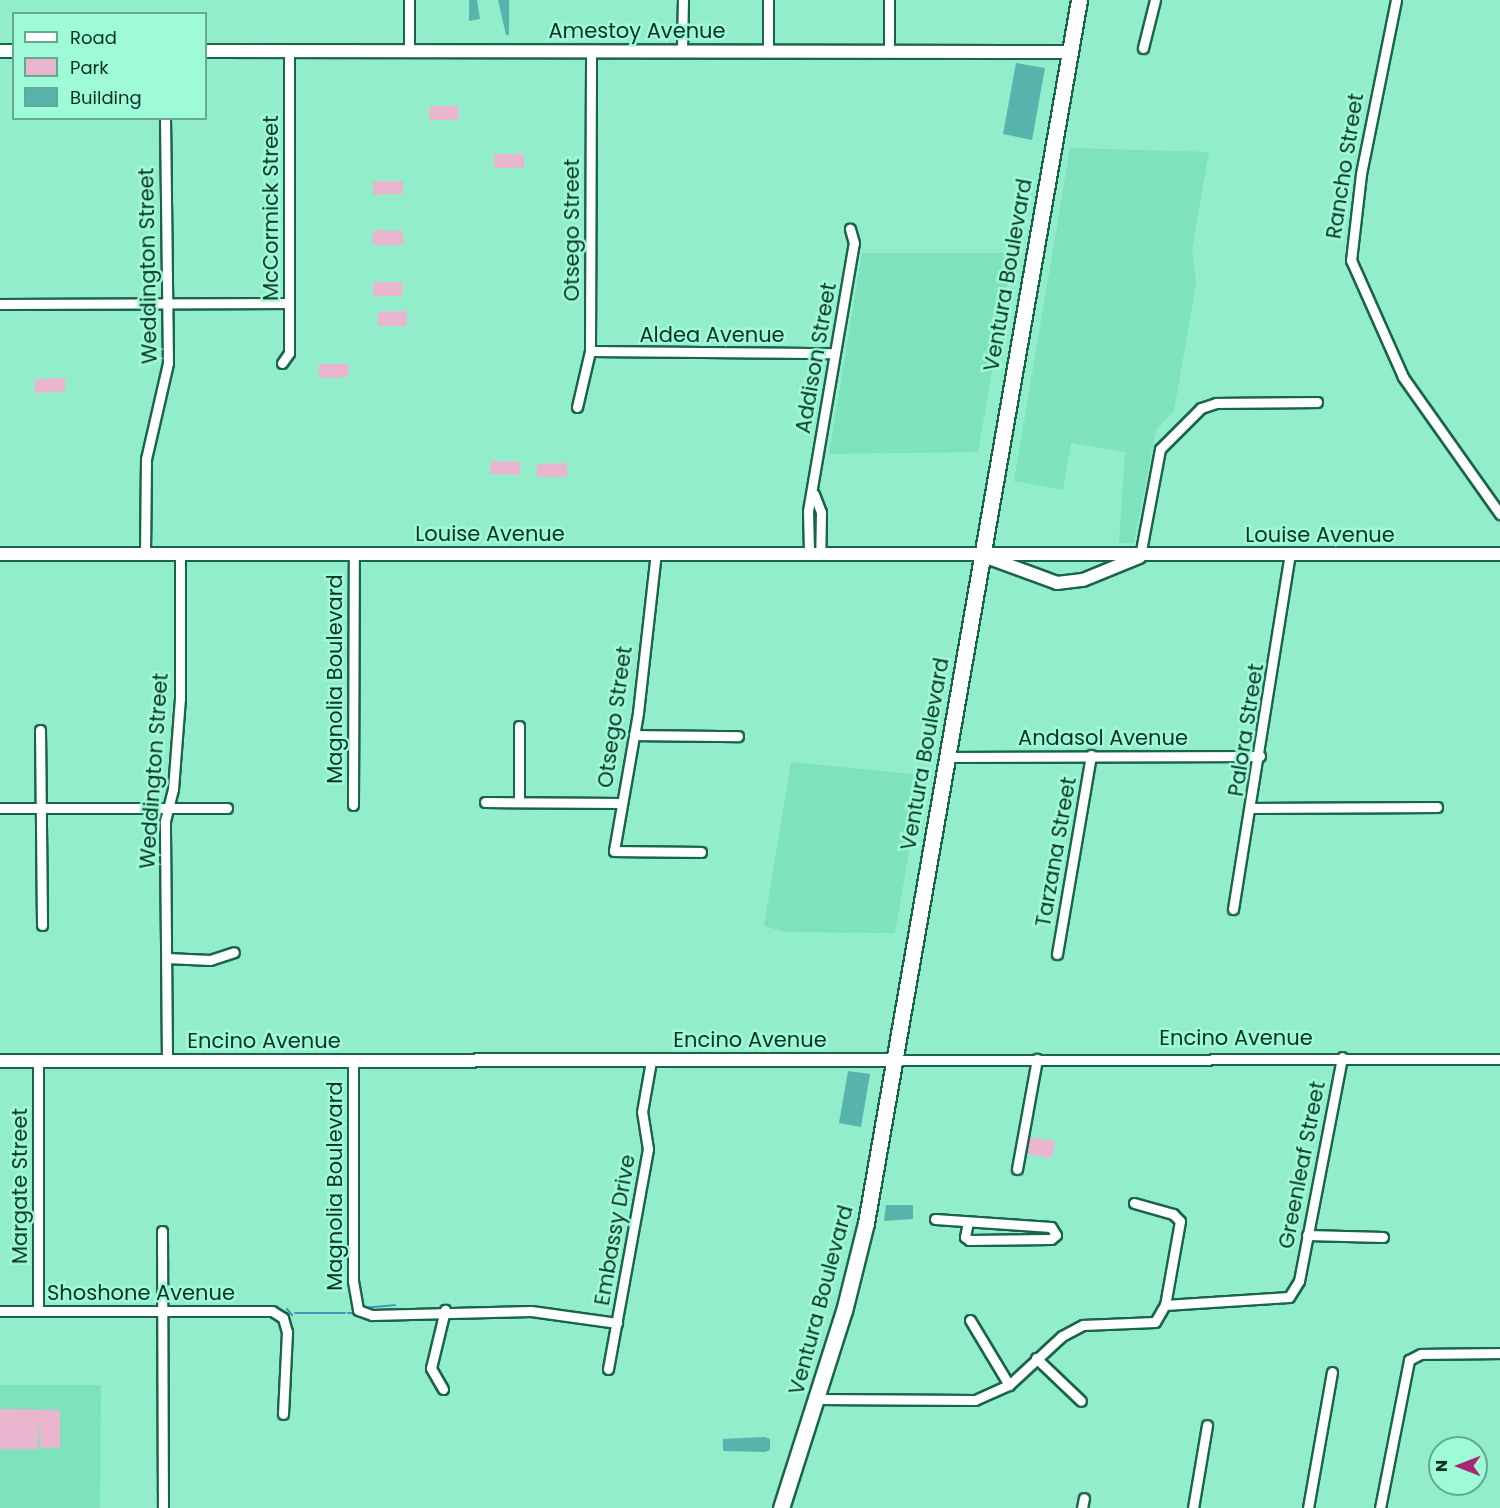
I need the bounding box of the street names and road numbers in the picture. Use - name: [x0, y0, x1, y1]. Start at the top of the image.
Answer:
- street label: Amestoy Avenue: [548, 18, 726, 44]
- street label: Rancho Street: [1321, 91, 1369, 241]
- street label: McCormick Street: [258, 115, 284, 301]
- street label: Otsego Street: [559, 159, 585, 301]
- street label: Weddington Street: [134, 168, 162, 364]
- street label: Ventura Boulevard: [979, 177, 1037, 373]
- street label: Addison Street: [790, 281, 842, 435]
- street label: Aldea Avenue: [639, 322, 785, 348]
- street label: Louise Avenue: [415, 521, 565, 547]
- street label: Louise Avenue: [1245, 522, 1395, 548]
- street label: Magnolia Boulevard: [322, 574, 348, 784]
- street label: Otsego Street: [593, 645, 637, 789]
- street label: Ventura Boulevard: [896, 656, 954, 852]
- street label: Palora Street: [1223, 662, 1269, 798]
- street label: Weddington Street: [135, 672, 173, 870]
- street label: Andasol Avenue: [1018, 725, 1188, 751]
- street label: Tarzana Street: [1030, 775, 1082, 929]
- street label: Encino Avenue: [1159, 1025, 1313, 1051]
- street label: Encino Avenue: [673, 1027, 827, 1053]
- street label: Encino Avenue: [187, 1028, 341, 1054]
- street label: Greenleaf Street: [1273, 1079, 1331, 1251]
- street label: Magnolia Boulevard: [322, 1081, 348, 1291]
- street label: Margate Street: [7, 1108, 33, 1264]
- street label: Embassy Drive: [589, 1153, 641, 1307]
- street label: Ventura Boulevard: [784, 1202, 858, 1398]
- street label: Shoshone Avenue: [47, 1280, 235, 1306]

